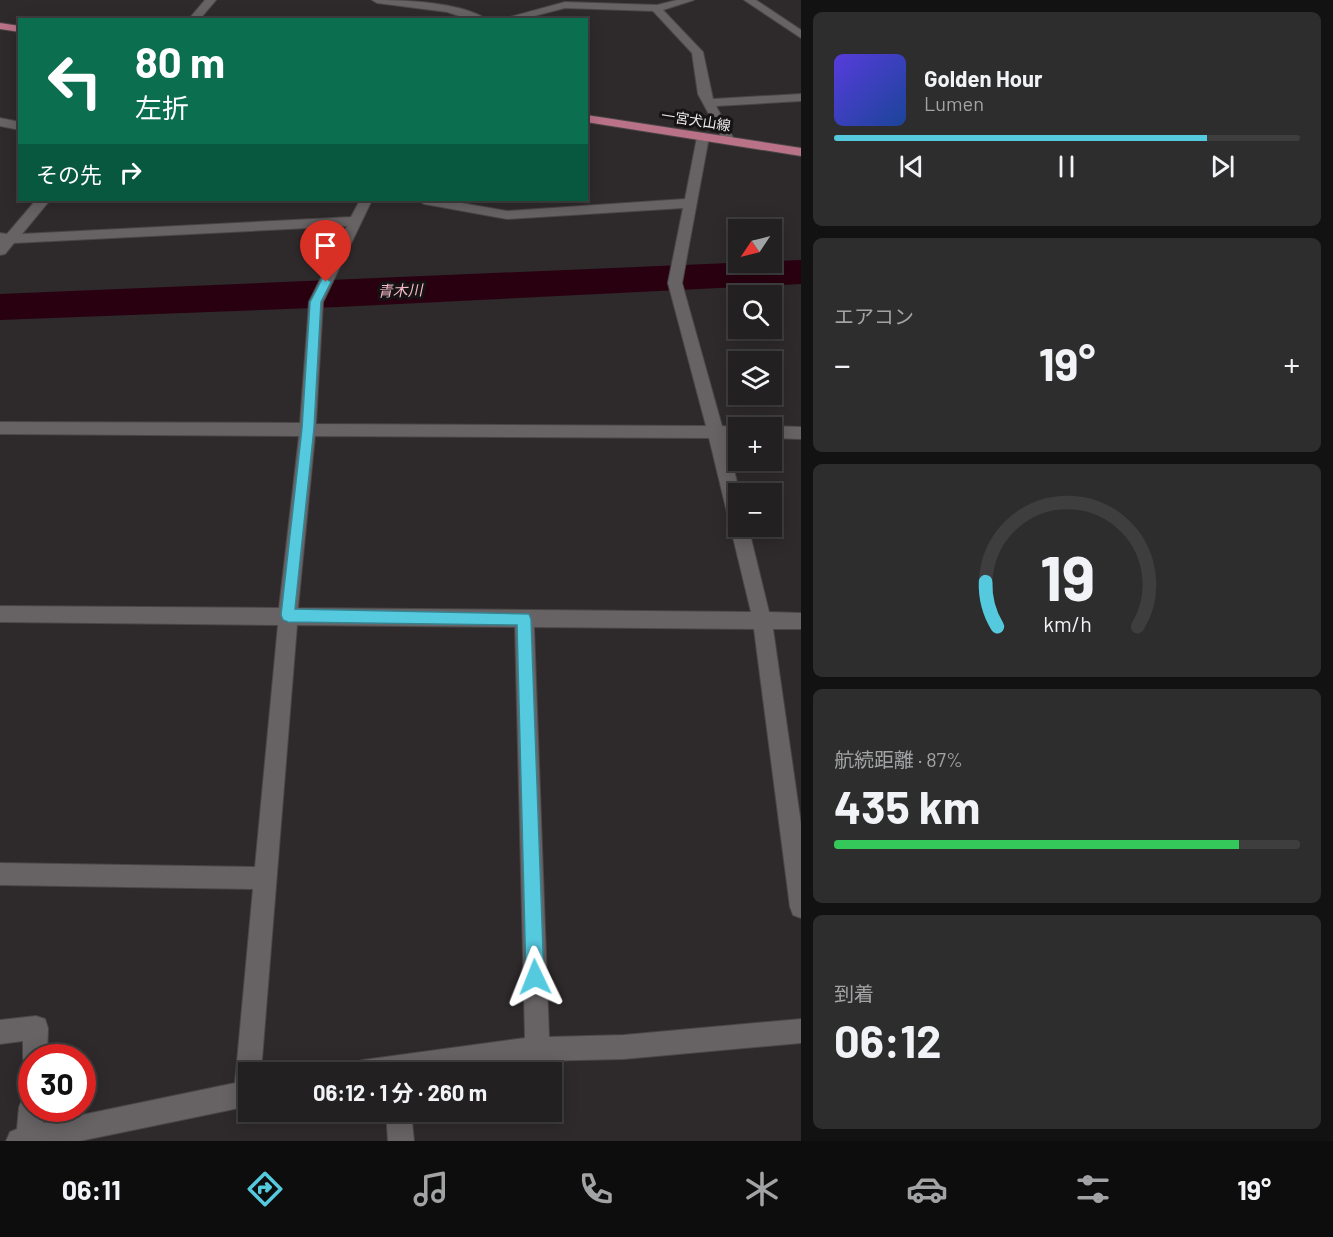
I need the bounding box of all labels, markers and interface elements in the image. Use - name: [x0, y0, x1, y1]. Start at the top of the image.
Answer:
- text: 80 m: [135, 36, 225, 86]
- icon: left: [36, 42, 114, 120]
- text: Golden Hour: [924, 65, 1042, 91]
- text: 左折: [135, 91, 189, 123]
- text: Lumen: [924, 91, 984, 115]
- street label: 一宮犬山線: [660, 106, 732, 134]
- icon: previous: [895, 150, 928, 183]
- icon: pause: [1050, 150, 1083, 183]
- icon: next: [1206, 150, 1239, 183]
- icon: right: [114, 156, 147, 189]
- text: その先: [36, 161, 102, 187]
- north arrow: [728, 219, 782, 273]
- map controls: [728, 219, 782, 537]
- pin: [300, 220, 351, 282]
- icon: arrive: [309, 229, 342, 262]
- water label: 青木川: [377, 280, 425, 300]
- button: search: [728, 285, 782, 339]
- text: エアコン: [834, 304, 914, 328]
- text: 19°: [1039, 336, 1095, 390]
- text: −: [834, 344, 851, 384]
- text: +: [1284, 344, 1300, 384]
- button: layers: [728, 351, 782, 405]
- button: +: [728, 417, 782, 471]
- button: −: [728, 483, 782, 537]
- text: 19: [1039, 540, 1095, 614]
- text: km/h: [1043, 612, 1091, 637]
- text: 航続距離 · 87%: [834, 747, 963, 771]
- text: 435 km: [834, 779, 980, 833]
- position arrow: [503, 945, 567, 1009]
- text: 到着: [834, 981, 874, 1005]
- text: 06:12: [834, 1013, 941, 1067]
- speed limit sign: 30: [18, 1044, 96, 1122]
- text: 06:12 · 1 分 · 260 m: [313, 1079, 487, 1105]
- icon: directions: [244, 1168, 286, 1210]
- icon: music: [410, 1168, 452, 1210]
- icon: phone: [575, 1168, 617, 1210]
- icon: climate: [741, 1168, 783, 1210]
- icon: car: [906, 1168, 948, 1210]
- icon: filters: [1072, 1168, 1114, 1210]
- text: 06:11: [62, 1173, 121, 1205]
- text: 19°: [1237, 1173, 1271, 1205]

